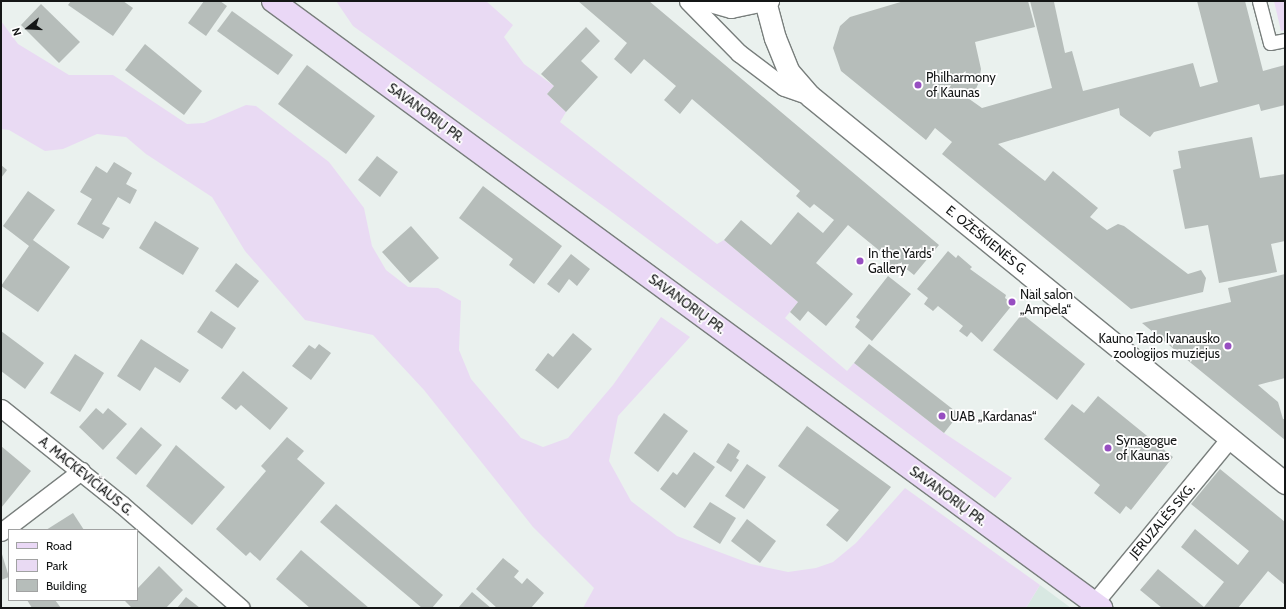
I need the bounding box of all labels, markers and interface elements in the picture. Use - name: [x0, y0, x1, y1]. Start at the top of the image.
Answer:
- north arrow: [8, 8, 48, 48]
- text: N: [9, 26, 24, 38]
- place label: Philharmony of Kaunas: [926, 70, 996, 101]
- street label: SAVANORIŲ PR.: [385, 80, 467, 146]
- marker: Philharmony of Kaunas: [913, 80, 923, 90]
- street label: E. OŽEŠKIENĖS G.: [943, 202, 1031, 278]
- place label: In the Yards' Gallery: [868, 246, 934, 277]
- marker: In the Yards' Gallery: [855, 256, 865, 266]
- street label: SAVANORIŲ PR.: [646, 271, 728, 337]
- place label: Nail salon „Ampela“: [1020, 287, 1073, 318]
- marker: Nail salon „Ampela“: [1007, 297, 1017, 307]
- place label: Kauno Tado Ivanausko zoologijos muziejus: [1098, 331, 1220, 362]
- marker: Kauno Tado Ivanausko zoologijos muziejus: [1223, 341, 1233, 351]
- place label: UAB „Kardanas“: [950, 408, 1036, 424]
- marker: UAB „Kardanas“: [937, 411, 947, 421]
- street label: A. MACKEVIČIAUS G.: [36, 433, 136, 519]
- place label: Synagogue of Kaunas: [1116, 433, 1177, 464]
- marker: Synagogue of Kaunas: [1103, 443, 1113, 453]
- street label: SAVANORIŲ PR.: [907, 463, 989, 529]
- street label: JERUZALĖS SKG.: [1126, 480, 1198, 562]
- legend: [8, 529, 138, 601]
- text: Road: [46, 538, 72, 553]
- text: Park: [46, 558, 68, 573]
- text: Building: [46, 578, 87, 593]

